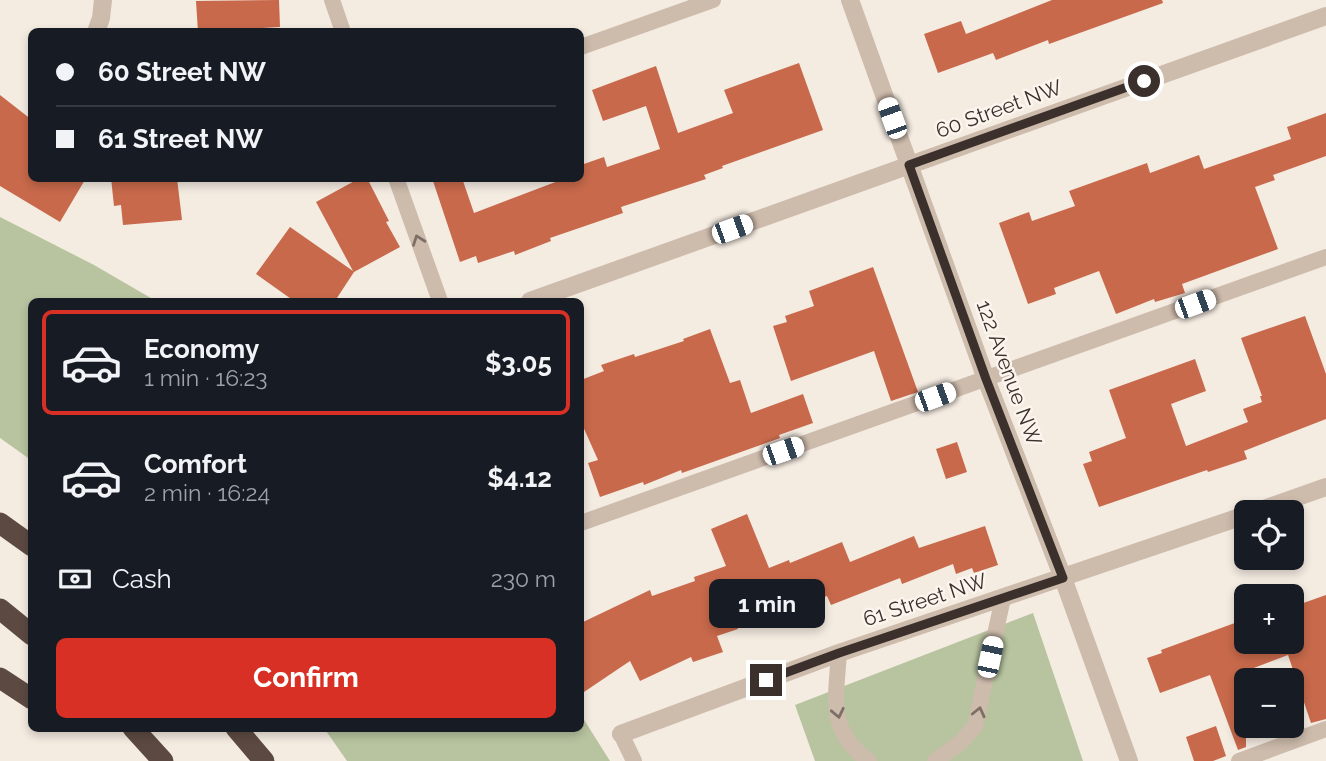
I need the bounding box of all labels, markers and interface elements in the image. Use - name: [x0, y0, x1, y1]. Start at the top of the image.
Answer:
- text: 60 Street NW: [98, 57, 266, 87]
- route start: [1128, 65, 1160, 97]
- street label: 60 Street NW: [932, 74, 1065, 143]
- car: [875, 95, 910, 141]
- text: 61 Street NW: [98, 124, 263, 154]
- car: [709, 212, 756, 246]
- one-way arrow: [412, 234, 426, 246]
- car: [1172, 287, 1219, 321]
- street label: 122 Avenue NW: [972, 297, 1047, 449]
- icon: car: [60, 331, 123, 394]
- text: Economy: [144, 334, 259, 364]
- text: $3.05: [485, 348, 552, 378]
- text: 1 min · 16:23: [144, 364, 268, 391]
- car: [912, 380, 959, 414]
- car: [760, 434, 807, 468]
- icon: car: [60, 446, 123, 509]
- text: Comfort: [144, 449, 247, 479]
- text: $4.12: [487, 463, 552, 493]
- text: 2 min · 16:24: [144, 479, 270, 506]
- map controls: [1234, 500, 1304, 738]
- button: locate: [1234, 500, 1304, 570]
- icon: cash: [56, 560, 94, 598]
- text: Cash: [112, 564, 172, 594]
- text: 230 m: [491, 565, 556, 592]
- street label: 61 Street NW: [860, 568, 990, 631]
- callout: 1 min: [708, 578, 824, 628]
- button: +: [1234, 584, 1304, 654]
- text: 1 min: [738, 590, 796, 617]
- car: [976, 634, 1005, 680]
- button: Confirm: [56, 638, 556, 718]
- route end: [750, 664, 782, 696]
- button: −: [1234, 668, 1304, 738]
- one-way arrow: [829, 706, 844, 718]
- one-way arrow: [970, 706, 985, 718]

